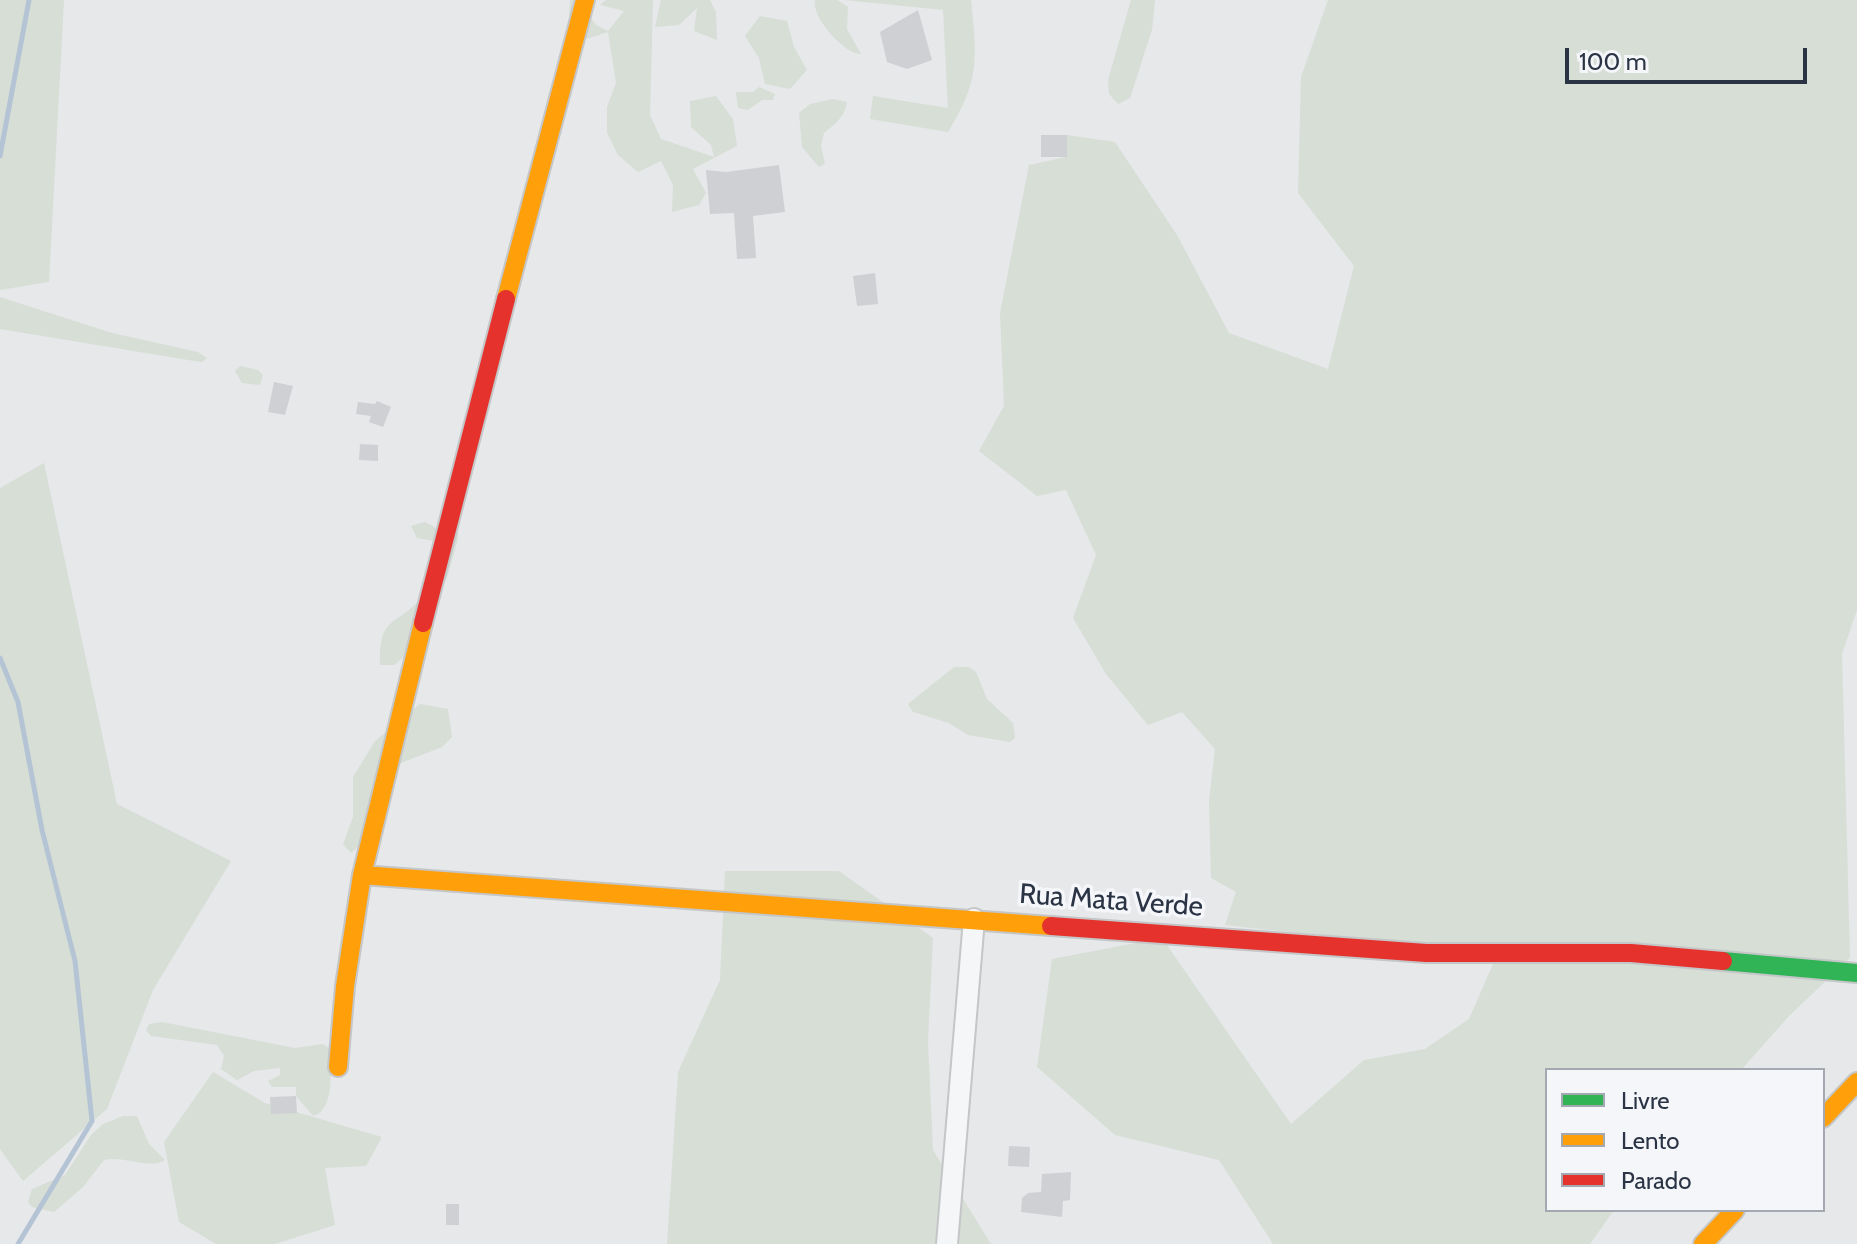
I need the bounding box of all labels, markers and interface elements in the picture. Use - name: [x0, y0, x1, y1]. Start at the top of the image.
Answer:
- scale bar: [1569, 32, 1811, 82]
- text: 100 m: [1579, 47, 1647, 76]
- street label: Rua Mata Verde: [1018, 878, 1204, 924]
- legend: [1545, 1068, 1825, 1212]
- text: Livre: [1621, 1086, 1669, 1115]
- text: Lento: [1621, 1126, 1680, 1155]
- text: Parado: [1621, 1166, 1691, 1195]

